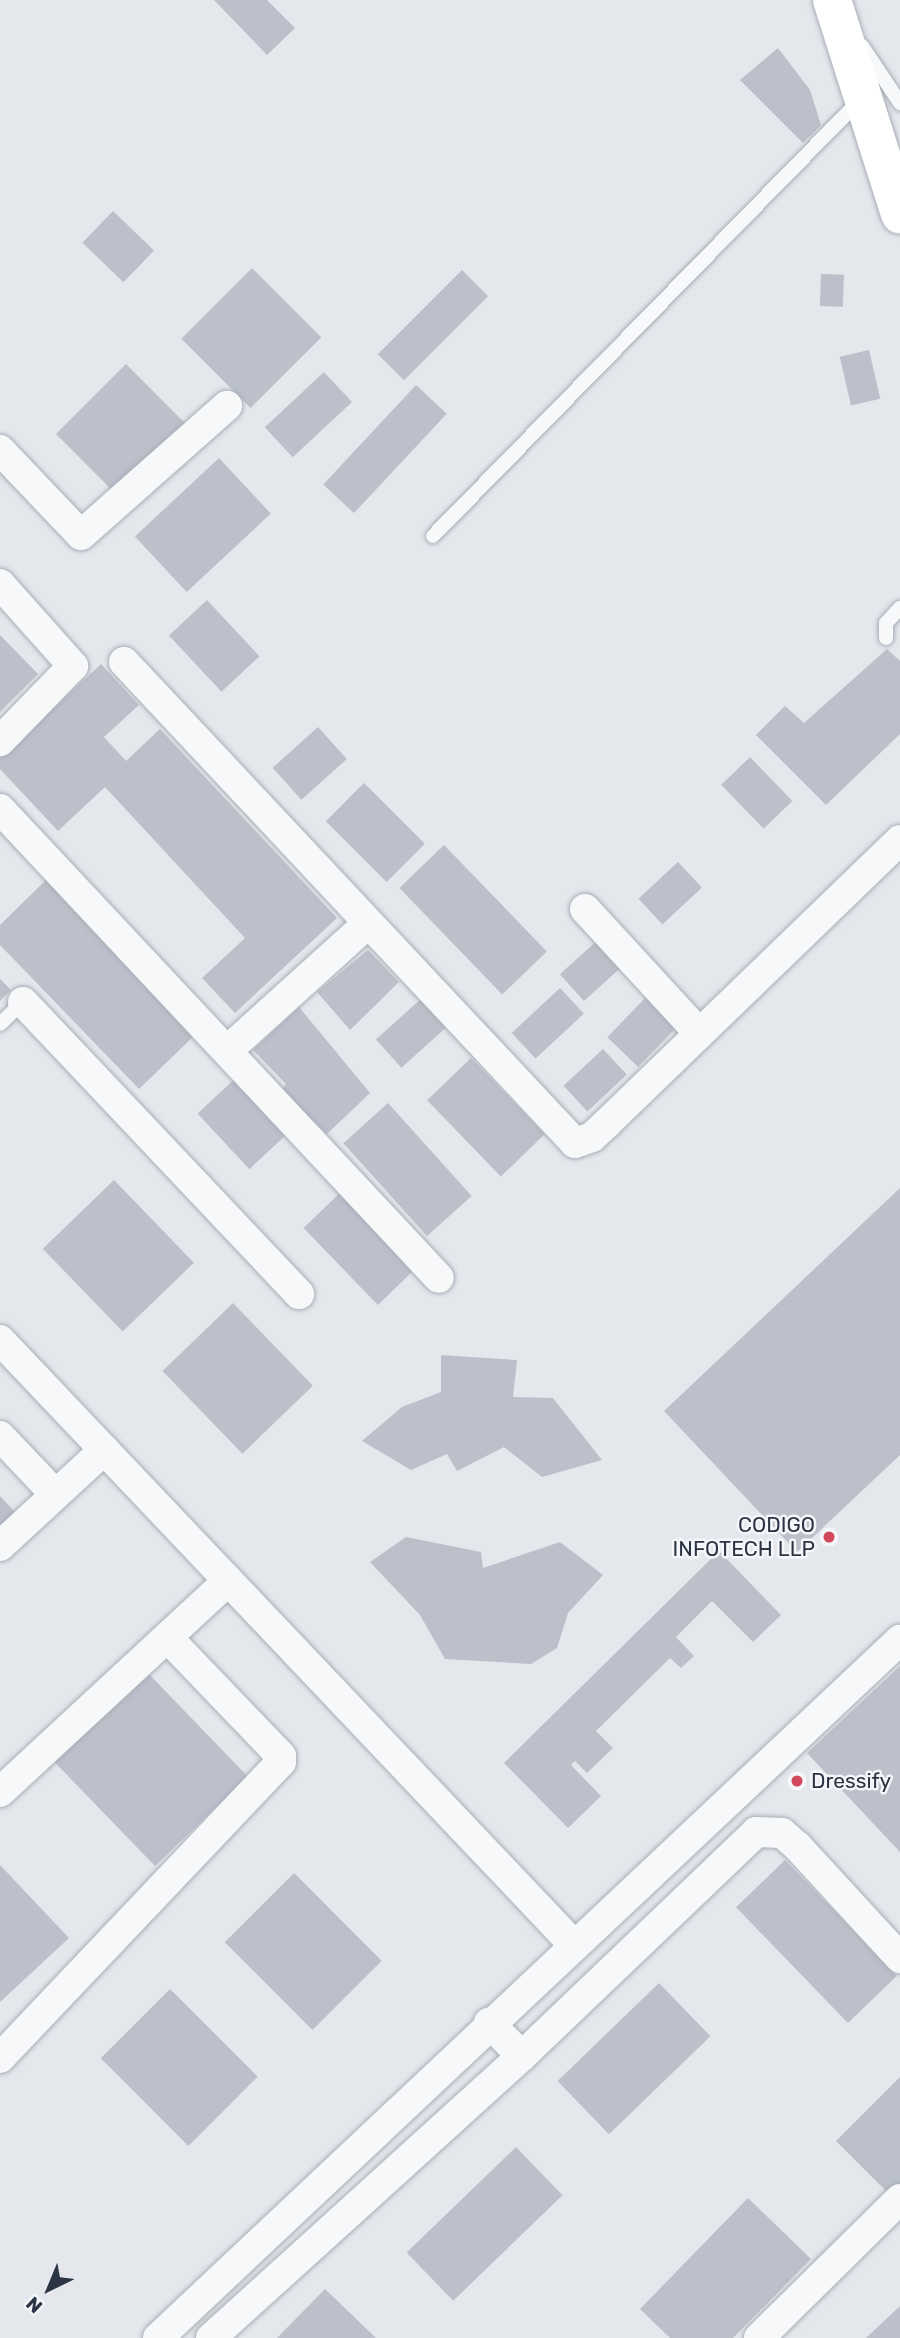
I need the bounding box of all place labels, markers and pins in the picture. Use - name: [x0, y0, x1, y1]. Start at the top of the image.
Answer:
- place label: CODIGO INFOTECH LLP: [673, 1512, 815, 1562]
- marker: CODIGO INFOTECH LLP: [821, 1529, 837, 1545]
- place label: Dressify: [811, 1768, 891, 1794]
- marker: Dressify: [789, 1773, 805, 1789]

